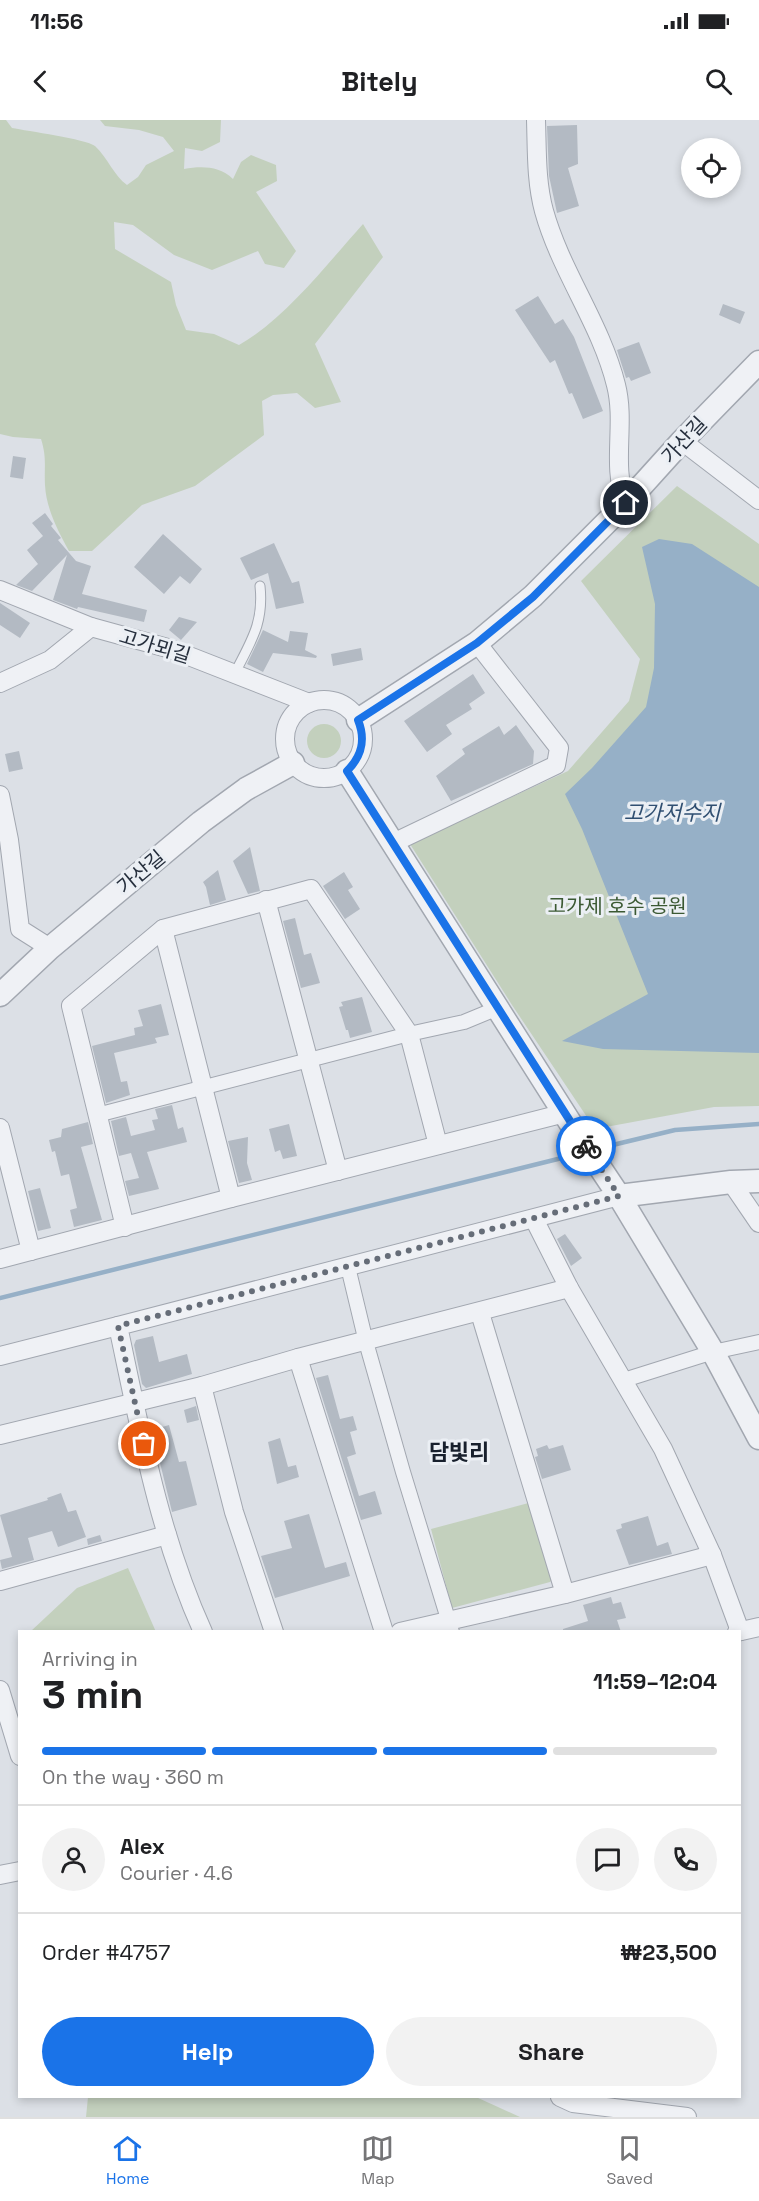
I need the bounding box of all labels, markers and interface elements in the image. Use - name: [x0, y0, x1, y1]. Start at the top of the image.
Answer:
- text: 11:56: [30, 7, 83, 35]
- text: Bitely: [341, 64, 418, 99]
- icon: back: [24, 65, 57, 98]
- icon: search: [702, 65, 735, 98]
- map controls: [681, 138, 741, 198]
- button: locate: [681, 138, 741, 198]
- street label: 가산길: [656, 411, 712, 469]
- pin: [600, 477, 651, 528]
- icon: home: [609, 486, 642, 519]
- street label: 고가뫼길: [116, 623, 194, 669]
- water label: 고가저수지: [624, 799, 722, 826]
- street label: 가산길: [111, 844, 171, 900]
- park label: 고가제 호수 공원: [547, 893, 687, 919]
- courier: [556, 1116, 616, 1176]
- icon: bike: [570, 1130, 603, 1163]
- pin: [118, 1418, 169, 1469]
- icon: bag: [127, 1427, 160, 1460]
- district label: 담빛리: [429, 1438, 489, 1466]
- text: Arriving in: [42, 1646, 138, 1672]
- text: 11:59–12:04: [593, 1667, 717, 1695]
- text: 3 min: [42, 1670, 143, 1719]
- text: On the way · 360 m: [42, 1764, 224, 1790]
- button: person: [42, 1828, 105, 1891]
- button: chat: [576, 1828, 639, 1891]
- button: phone: [654, 1828, 717, 1891]
- text: Alex: [120, 1832, 165, 1860]
- text: Courier · 4.6: [120, 1860, 233, 1886]
- text: Order #4757: [42, 1938, 170, 1966]
- text: ₩23,500: [620, 1938, 717, 1966]
- button: Help: [42, 2017, 374, 2086]
- button: Share: [386, 2017, 717, 2086]
- tab: Home: [106, 2132, 150, 2189]
- tab: Map: [361, 2132, 395, 2189]
- tab: Saved: [606, 2132, 653, 2189]

